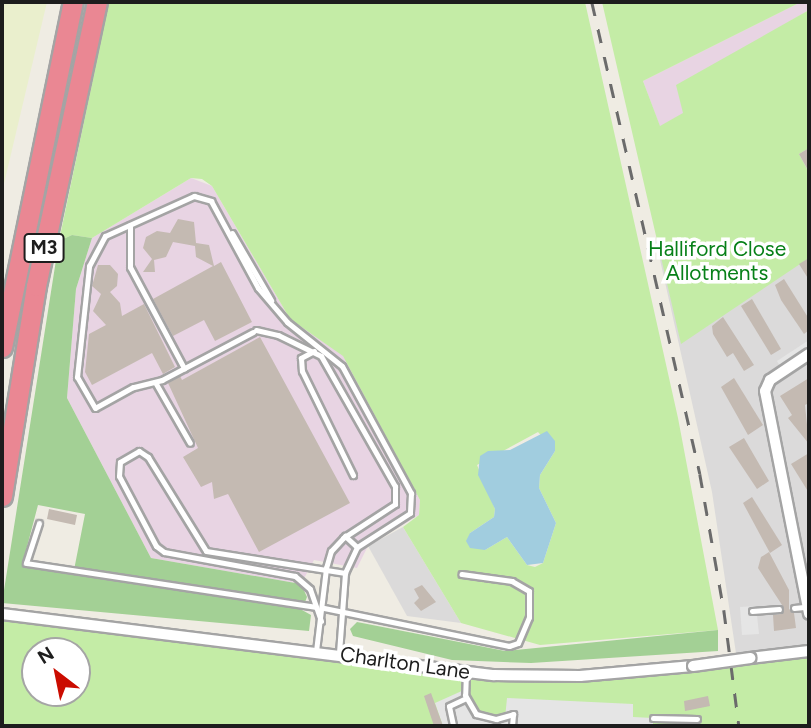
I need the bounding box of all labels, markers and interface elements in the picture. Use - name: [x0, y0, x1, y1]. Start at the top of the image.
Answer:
- road number: M3: [23, 232, 65, 264]
- park label: Halliford Close Allotments: [648, 236, 786, 286]
- north arrow: [21, 637, 91, 707]
- street label: Charlton Lane: [338, 641, 472, 685]
- text: N: [33, 642, 58, 669]

